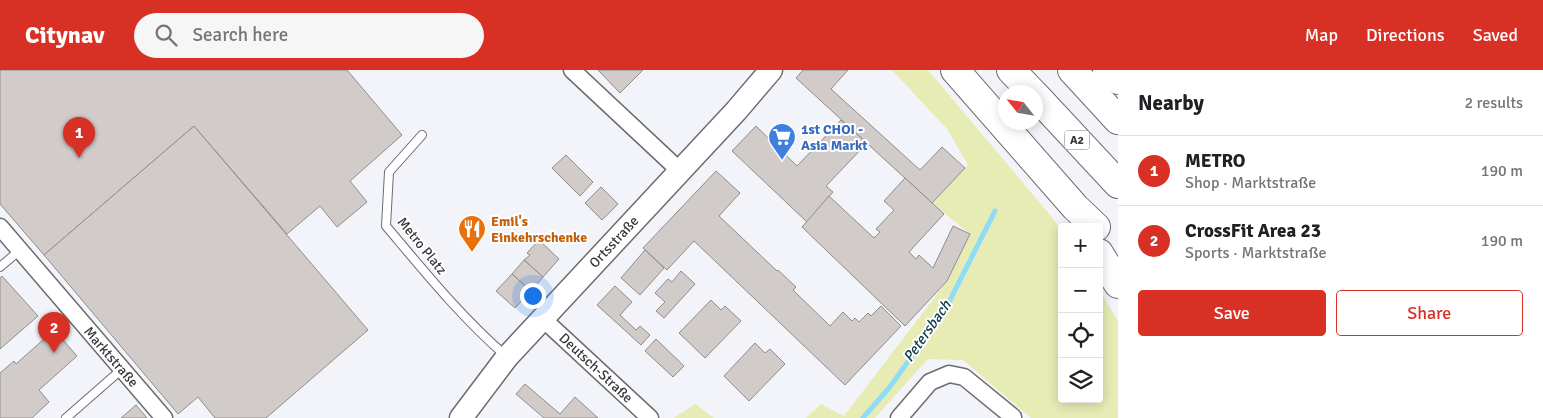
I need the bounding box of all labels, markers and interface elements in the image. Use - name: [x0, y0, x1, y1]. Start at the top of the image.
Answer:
- search box: [134, 13, 484, 58]
- text: Citynav: [25, 20, 104, 50]
- icon: search: [152, 21, 180, 49]
- text: Search here: [192, 23, 288, 47]
- text: Map: [1305, 24, 1338, 46]
- text: Directions: [1366, 24, 1445, 46]
- text: Saved: [1473, 24, 1518, 46]
- north arrow: [998, 85, 1043, 130]
- text: Nearby: [1138, 90, 1204, 116]
- text: 2 results: [1464, 93, 1523, 113]
- pin: 1: [63, 117, 95, 158]
- place label: 1st CHOI - Asia Markt: [801, 121, 868, 154]
- supermarket icon: 1st CHOI - Asia Markt: [767, 122, 797, 161]
- road number: A2: [1064, 130, 1090, 150]
- text: METRO: [1185, 149, 1246, 173]
- text: 1: [1150, 161, 1158, 181]
- text: 190 m: [1481, 161, 1523, 181]
- text: Shop · Marktstraße: [1185, 173, 1316, 193]
- place label: Emil's Einkehrschenke: [491, 213, 587, 246]
- street label: Ortsstraße: [586, 213, 642, 271]
- street label: Metro Platz: [394, 214, 450, 278]
- restaurant icon: Emil's Einkehrschenke: [457, 214, 487, 253]
- text: CrossFit Area 23: [1185, 219, 1321, 243]
- map controls: [1058, 223, 1103, 403]
- button: +: [1058, 223, 1103, 268]
- text: 2: [1150, 231, 1158, 251]
- text: 190 m: [1481, 231, 1523, 251]
- text: Sports · Marktstraße: [1185, 243, 1327, 263]
- button: −: [1058, 268, 1103, 313]
- your location: [520, 283, 546, 309]
- button: Save: [1138, 290, 1326, 336]
- button: Share: [1336, 290, 1523, 336]
- water label: Petersbach: [899, 296, 955, 365]
- pin: 2: [38, 312, 70, 353]
- button: locate: [1058, 313, 1103, 358]
- street label: Marktstraße: [80, 323, 142, 391]
- street label: Deutsch-Straße: [556, 330, 636, 406]
- button: layers: [1058, 358, 1103, 403]

